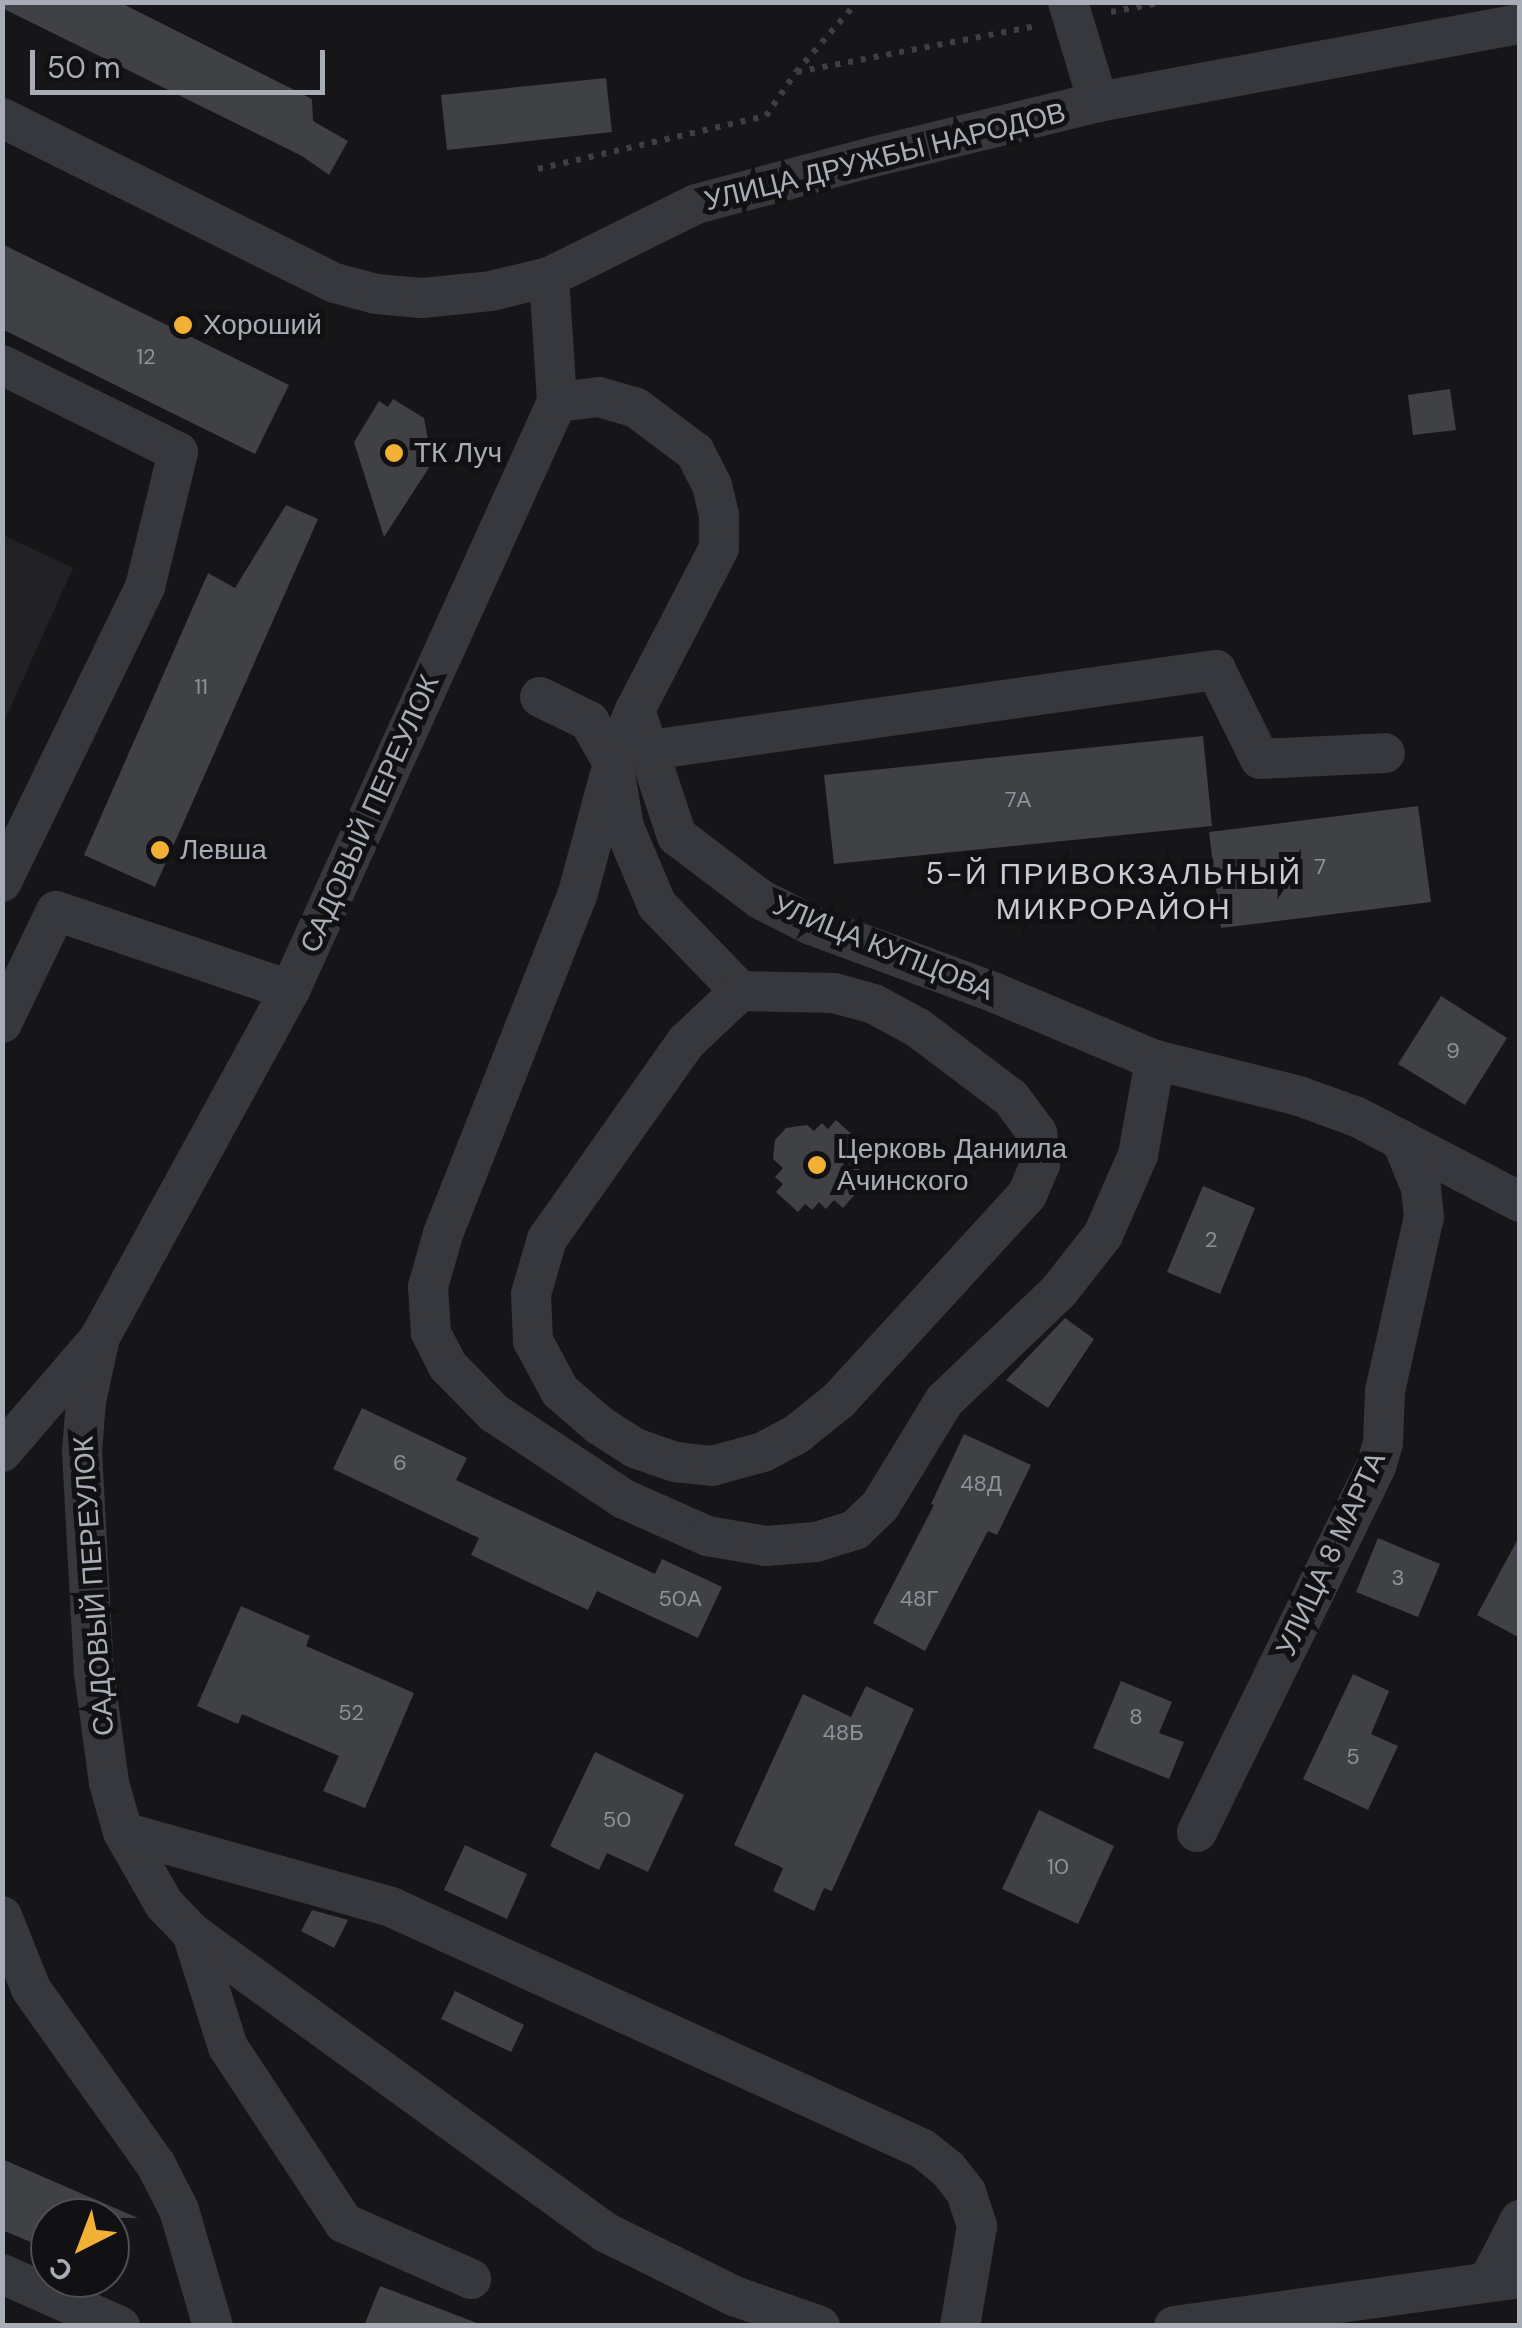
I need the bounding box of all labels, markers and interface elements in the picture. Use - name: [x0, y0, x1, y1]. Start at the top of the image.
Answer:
- scale bar: [35, 30, 330, 92]
- text: 50 m: [47, 48, 121, 87]
- street label: УЛИЦА ДРУЖБЫ НАРОДОВ: [701, 96, 1069, 218]
- place label: Хороший: [203, 308, 322, 342]
- marker: Хороший: [172, 314, 194, 336]
- house number: 12: [136, 344, 156, 370]
- place label: ТК Луч: [414, 436, 502, 470]
- marker: ТК Луч: [383, 442, 405, 464]
- street label: САДОВЫЙ ПЕРЕУЛОК: [294, 670, 446, 958]
- house number: 11: [194, 674, 208, 700]
- house number: 7А: [1005, 787, 1031, 813]
- place label: Левша: [180, 833, 267, 867]
- marker: Левша: [149, 839, 171, 861]
- house number: 7: [1314, 854, 1326, 880]
- district label: 5-Й ПРИВОКЗАЛЬНЫЙ МИКРОРАЙОН: [925, 856, 1303, 926]
- street label: УЛИЦА КУПЦОВА: [768, 888, 998, 1008]
- house number: 9: [1446, 1038, 1460, 1064]
- place label: Церковь Даниила Ачинского: [837, 1132, 1067, 1198]
- marker: Церковь Даниила Ачинского: [806, 1154, 828, 1176]
- house number: 2: [1205, 1227, 1217, 1253]
- street label: САДОВЫЙ ПЕРЕУЛОК: [67, 1435, 121, 1737]
- street label: УЛИЦА 8 МАРТА: [1269, 1447, 1393, 1661]
- house number: 6: [393, 1450, 407, 1476]
- house number: 48Д: [960, 1471, 1002, 1497]
- house number: 3: [1391, 1565, 1405, 1591]
- house number: 50А: [658, 1586, 702, 1612]
- house number: 48Г: [900, 1586, 938, 1612]
- house number: 52: [338, 1700, 364, 1726]
- house number: 8: [1129, 1704, 1143, 1730]
- house number: 48Б: [822, 1720, 864, 1746]
- house number: 5: [1346, 1744, 1360, 1770]
- house number: 50: [603, 1807, 631, 1833]
- house number: 10: [1047, 1854, 1069, 1880]
- north arrow: [30, 2198, 130, 2298]
- text: С: [41, 2249, 81, 2290]

